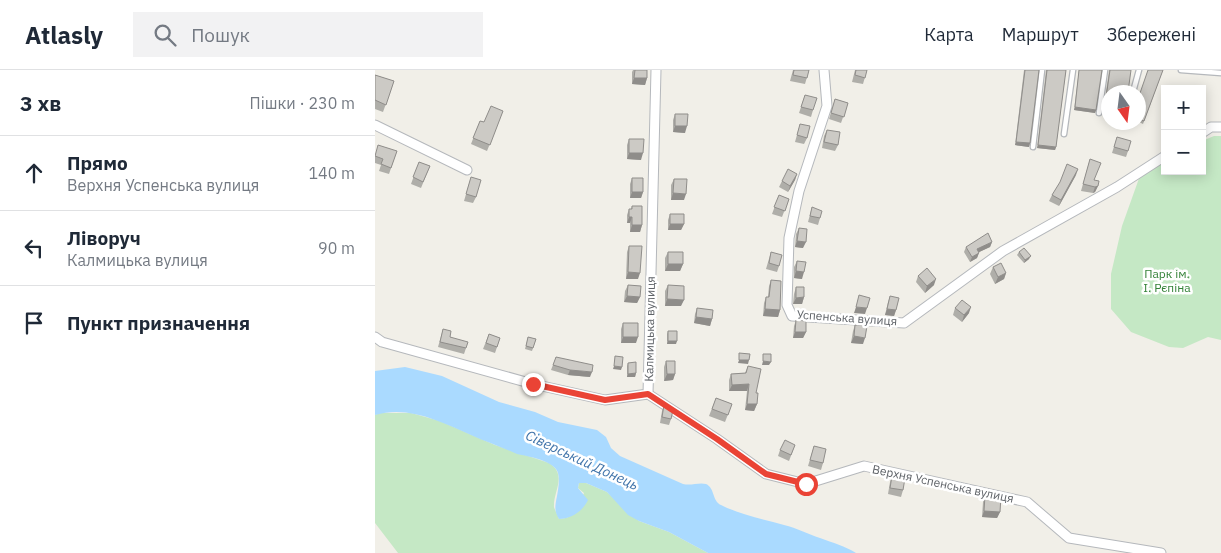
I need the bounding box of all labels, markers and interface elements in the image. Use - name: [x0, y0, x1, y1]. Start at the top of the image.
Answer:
- search box: [133, 12, 483, 57]
- text: Atlasly: [25, 19, 103, 51]
- icon: search: [151, 21, 179, 49]
- text: Пошук: [191, 23, 250, 47]
- text: Карта: [924, 23, 974, 46]
- text: Маршрут: [1002, 23, 1079, 46]
- text: Збережені: [1107, 23, 1196, 46]
- north arrow: [1101, 85, 1146, 130]
- map controls: [1161, 85, 1206, 175]
- button: +: [1161, 85, 1206, 130]
- text: 3 хв: [20, 89, 61, 117]
- text: Пішки · 230 m: [250, 93, 355, 113]
- button: −: [1161, 130, 1206, 175]
- text: Прямо: [67, 151, 128, 175]
- icon: ahead: [20, 159, 48, 187]
- text: 140 m: [308, 163, 355, 183]
- text: Верхня Успенська вулиця: [67, 175, 259, 195]
- text: Ліворуч: [67, 226, 141, 250]
- icon: left: [20, 234, 48, 262]
- text: 90 m: [318, 238, 355, 258]
- text: Калмицька вулиця: [67, 250, 208, 270]
- park label: Парк ім. І. Рєпіна: [1143, 266, 1191, 295]
- street label: Калмицька вулиця: [641, 276, 658, 382]
- street label: Успенська вулиця: [796, 307, 898, 328]
- icon: arrive: [20, 309, 48, 337]
- text: Пункт призначення: [67, 311, 250, 335]
- route end: [522, 373, 545, 396]
- water label: Сіверський Донець: [523, 426, 641, 494]
- street label: Верхня Успенська вулиця: [871, 461, 1015, 506]
- route start: [795, 473, 818, 496]

